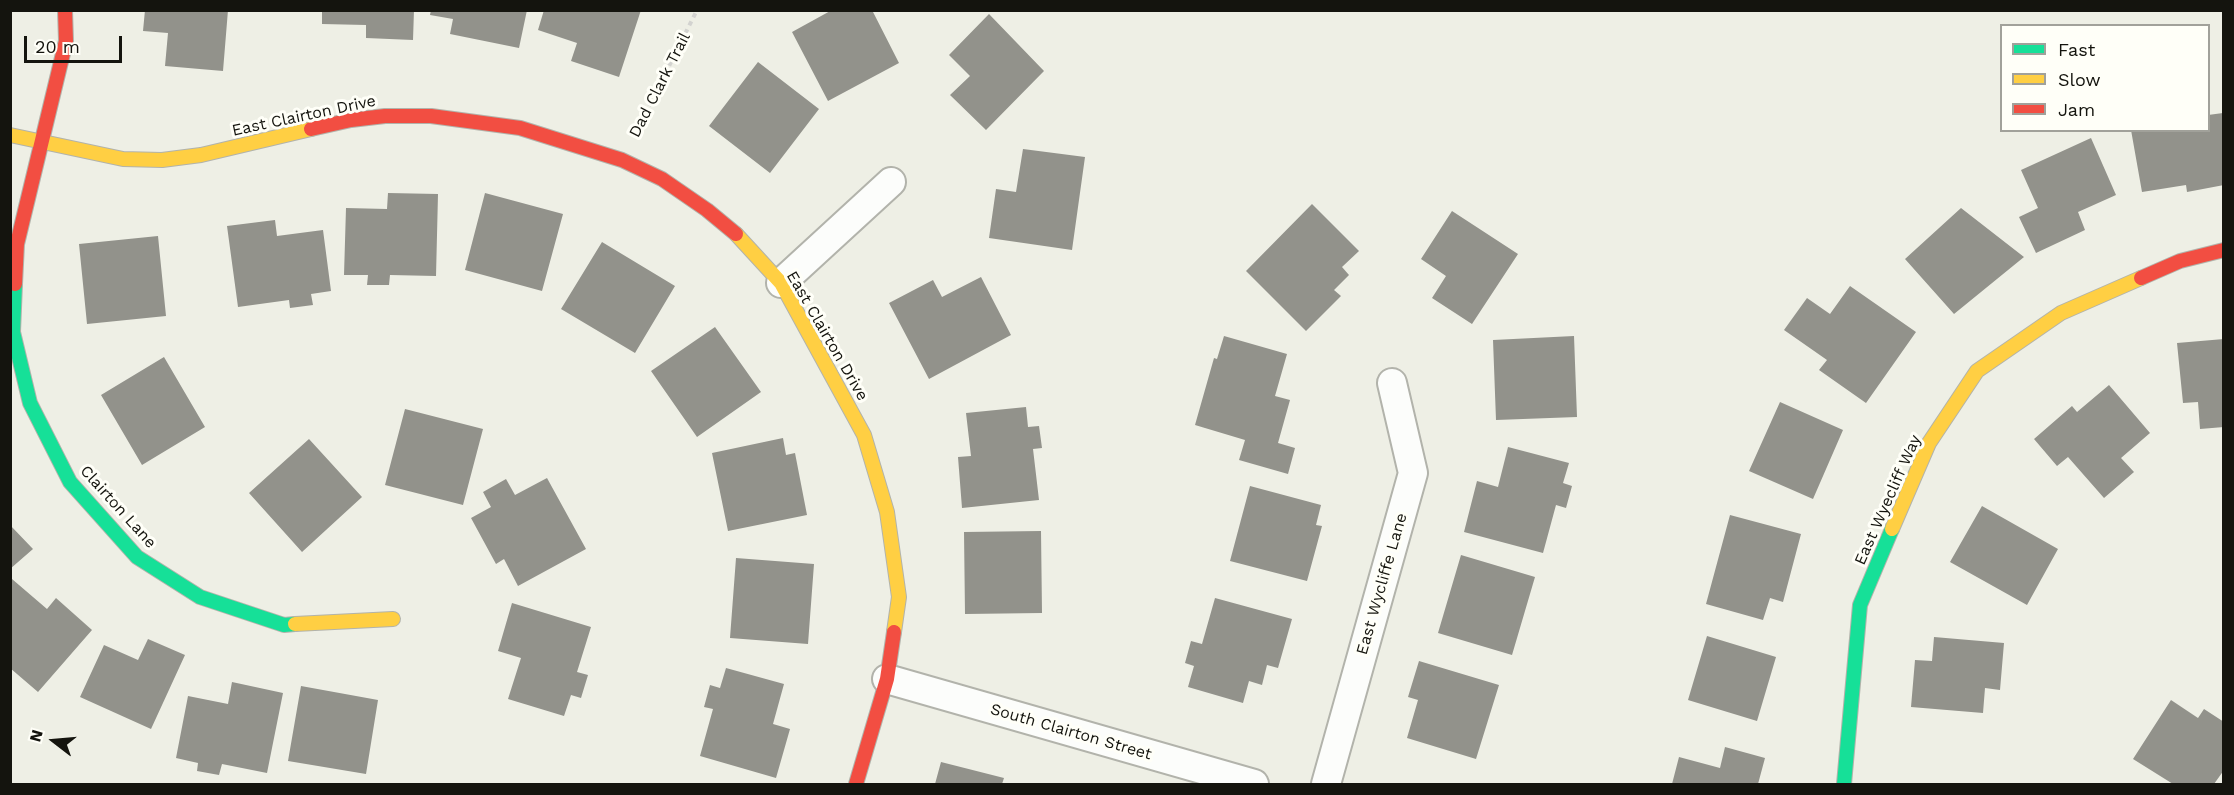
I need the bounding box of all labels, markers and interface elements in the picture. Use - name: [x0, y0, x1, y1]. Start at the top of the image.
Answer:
- scale bar: [27, 24, 124, 62]
- legend: [2000, 24, 2210, 132]
- street label: Dad Clark Trail: [625, 29, 695, 141]
- text: 20 m: [35, 36, 80, 57]
- text: Fast: [2058, 39, 2095, 60]
- text: Slow: [2058, 69, 2101, 90]
- street label: East Clairton Drive: [230, 91, 378, 141]
- text: Jam: [2058, 99, 2095, 120]
- street label: East Clairton Drive: [782, 268, 872, 404]
- street label: East Wyecliff Way: [1851, 432, 1925, 568]
- street label: Clairton Lane: [76, 462, 160, 552]
- street label: East Wycliffe Lane: [1353, 511, 1411, 657]
- street label: South Clairton Street: [988, 700, 1154, 764]
- north arrow: [24, 711, 84, 771]
- text: N: [25, 728, 47, 744]

